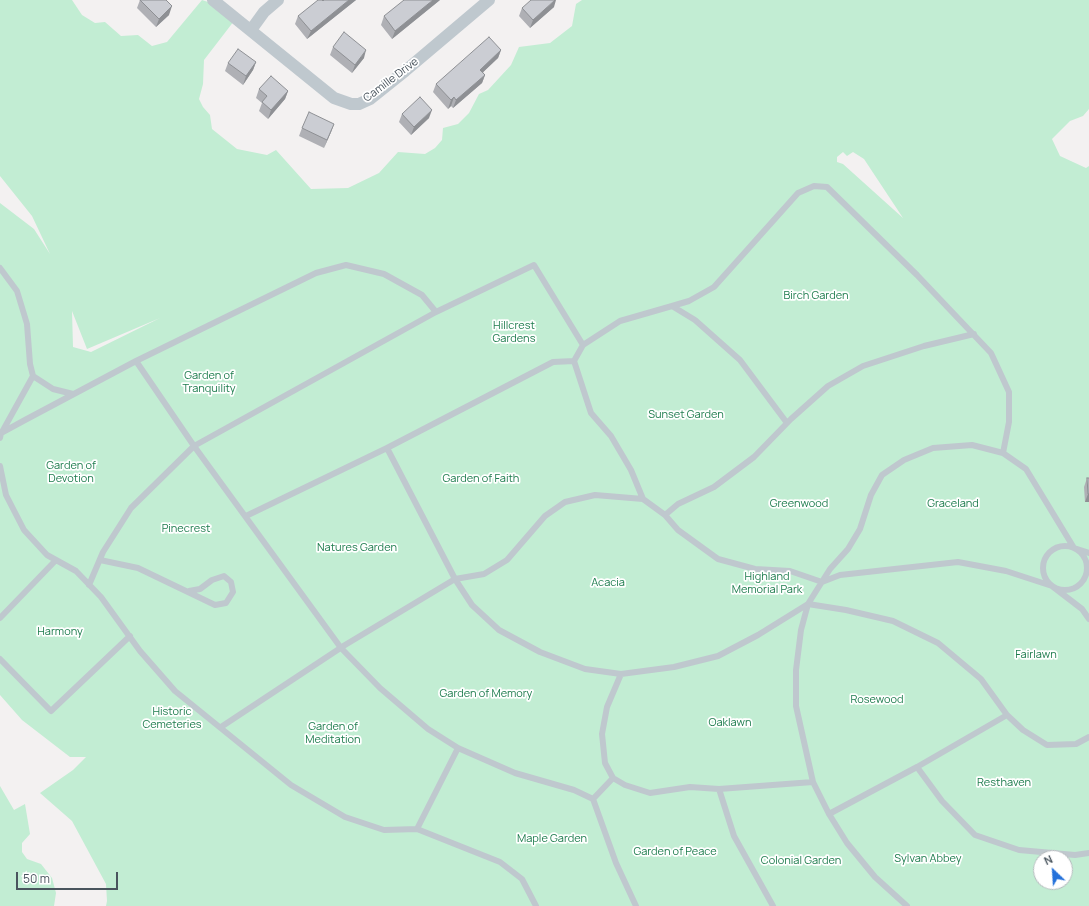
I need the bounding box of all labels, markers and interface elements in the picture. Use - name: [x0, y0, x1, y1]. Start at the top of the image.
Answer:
- street label: Camille Drive: [361, 55, 421, 105]
- park label: Birch Garden: [783, 289, 849, 303]
- park label: Hillcrest Gardens: [493, 319, 535, 345]
- park label: Garden of Tranquility: [182, 369, 236, 395]
- park label: Sunset Garden: [648, 408, 724, 422]
- park label: Garden of Devotion: [46, 459, 96, 485]
- park label: Garden of Faith: [443, 472, 519, 486]
- park label: Greenwood: [770, 497, 828, 511]
- park label: Graceland: [927, 497, 979, 511]
- park label: Pinecrest: [162, 522, 210, 536]
- park label: Natures Garden: [317, 541, 397, 555]
- park label: Highland Memorial Park: [732, 570, 802, 596]
- park label: Acacia: [591, 576, 625, 590]
- park label: Harmony: [37, 625, 83, 639]
- park label: Fairlawn: [1015, 648, 1057, 662]
- park label: Garden of Memory: [440, 687, 532, 701]
- park label: Rosewood: [850, 693, 904, 707]
- park label: Historic Cemeteries: [142, 705, 202, 731]
- park label: Oaklawn: [709, 716, 751, 730]
- park label: Garden of Meditation: [305, 720, 361, 746]
- park label: Resthaven: [977, 776, 1031, 790]
- park label: Maple Garden: [517, 832, 587, 846]
- park label: Garden of Peace: [633, 845, 717, 859]
- north arrow: [1033, 850, 1073, 890]
- text: N: [1041, 851, 1055, 868]
- park label: Sylvan Abbey: [894, 852, 962, 866]
- park label: Colonial Garden: [761, 854, 841, 868]
- scale bar: [18, 864, 120, 890]
- text: 50 m: [23, 870, 50, 887]

